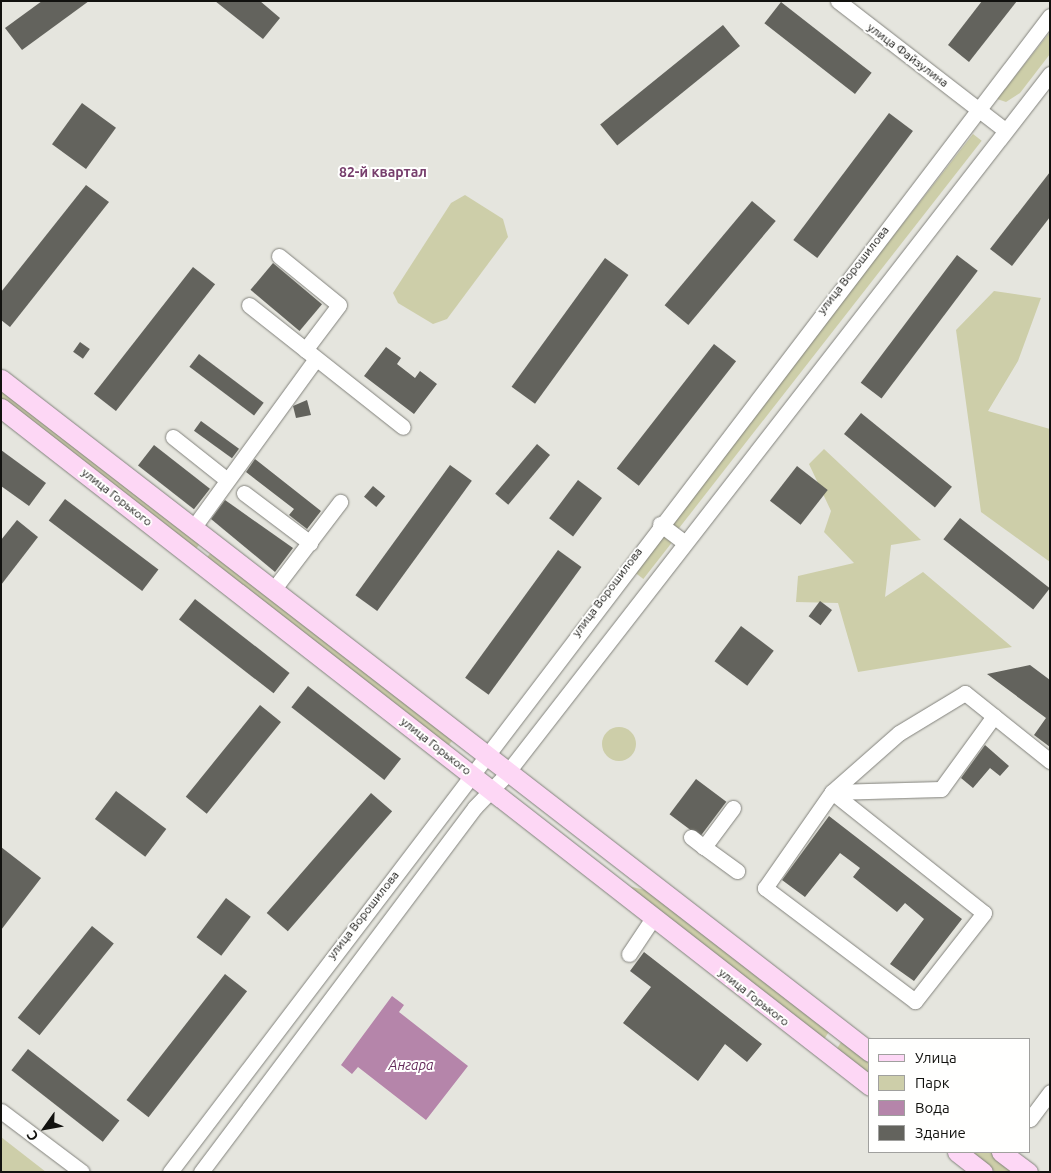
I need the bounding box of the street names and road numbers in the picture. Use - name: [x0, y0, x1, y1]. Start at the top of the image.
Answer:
- street label: улица Файзулина: [865, 20, 951, 90]
- street label: улица Ворошилова: [814, 223, 892, 317]
- street label: улица Горького: [79, 465, 155, 529]
- street label: улица Ворошилова: [569, 545, 645, 639]
- street label: улица Горького: [398, 714, 474, 778]
- street label: улица Ворошилова: [324, 868, 402, 962]
- street label: улица Горького: [716, 965, 792, 1029]

